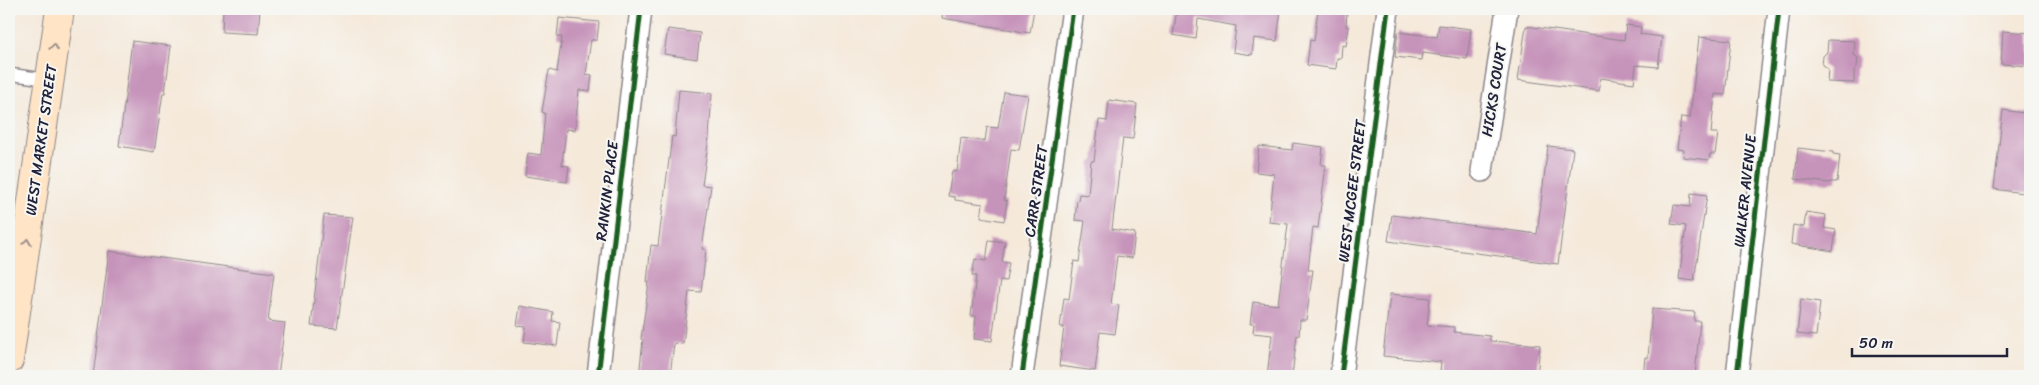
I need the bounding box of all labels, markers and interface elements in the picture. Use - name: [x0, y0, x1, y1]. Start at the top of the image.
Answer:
- street label: HICKS COURT: [1474, 40, 1514, 139]
- one-way arrow: [49, 43, 59, 51]
- street label: WEST MARKET STREET: [18, 62, 65, 217]
- street label: WEST MCGEE STREET: [1330, 117, 1374, 264]
- street label: WALKER AVENUE: [1726, 132, 1764, 249]
- street label: RANKIN PLACE: [588, 138, 626, 243]
- street label: CARR STREET: [1017, 142, 1056, 239]
- one-way arrow: [21, 238, 31, 247]
- scale bar: [1852, 325, 2006, 357]
- text: 50 m: [1859, 330, 1894, 356]

